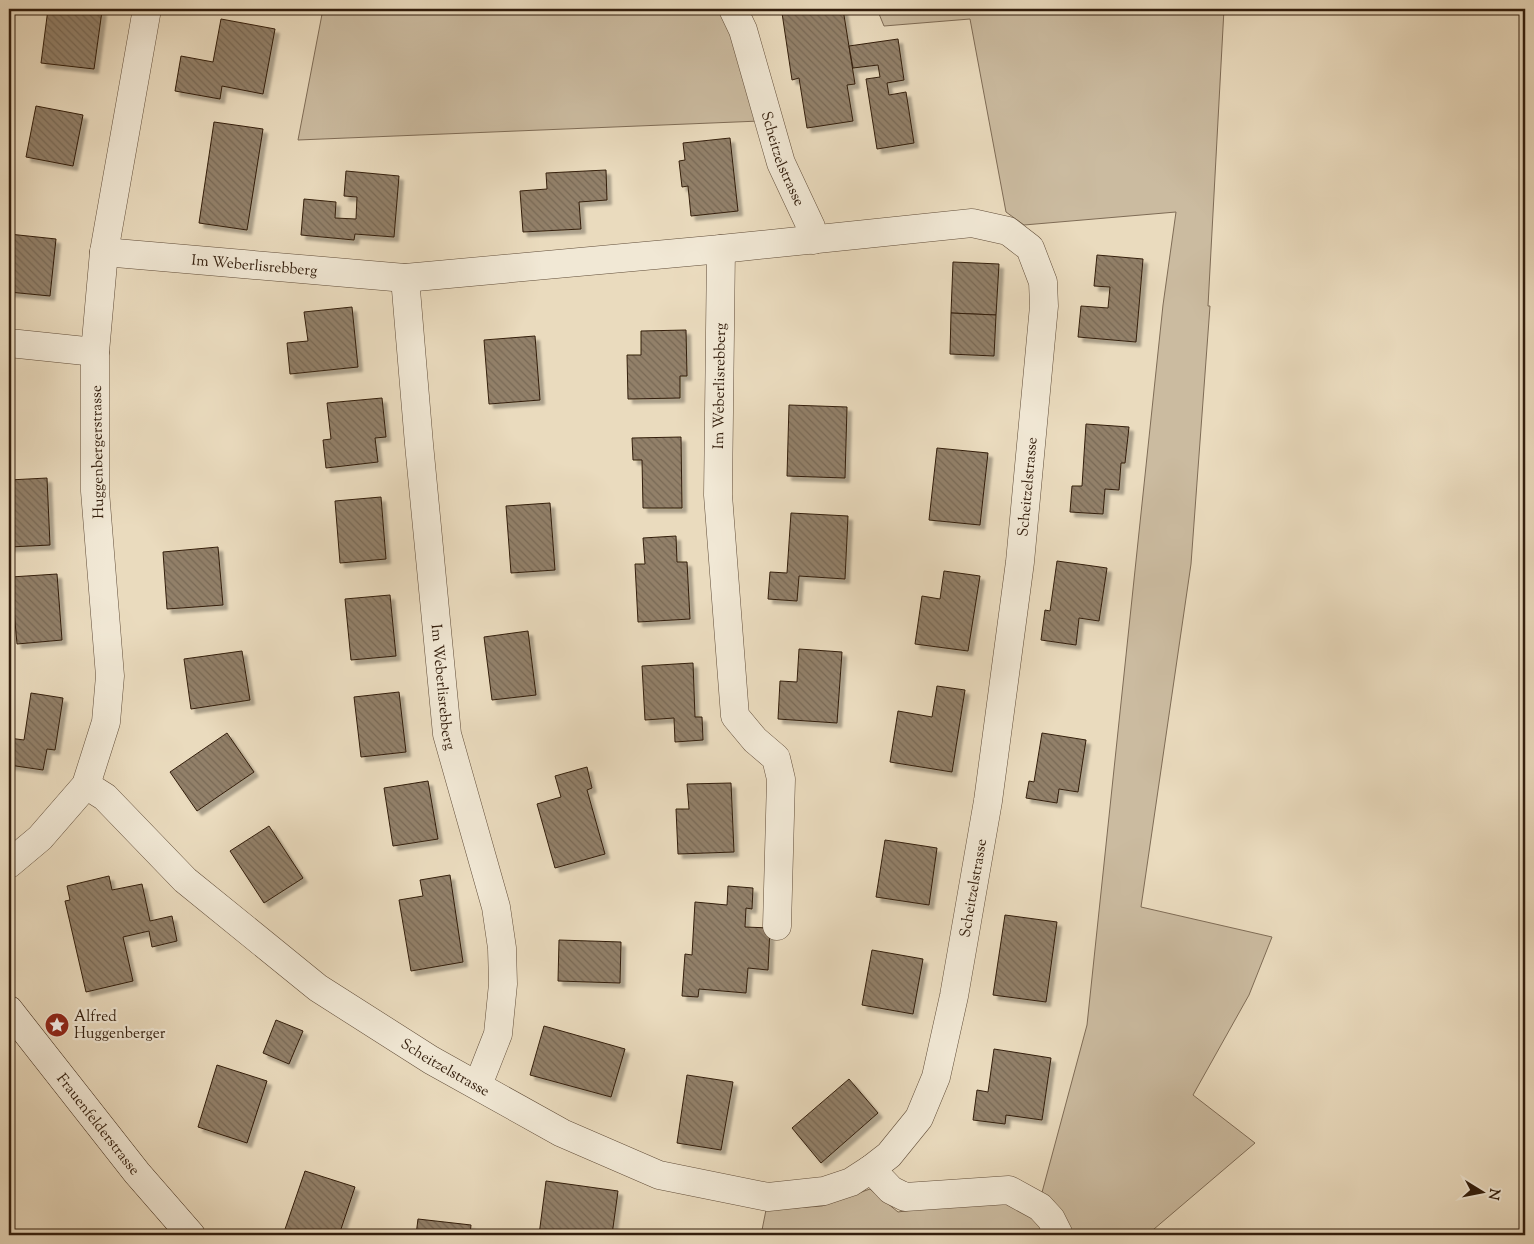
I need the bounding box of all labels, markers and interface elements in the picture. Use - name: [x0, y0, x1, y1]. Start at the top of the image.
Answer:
- street label: Scheitzelstrasse: [755, 109, 809, 210]
- street label: Im Weberlisrebberg: [190, 251, 318, 282]
- street label: Im Weberlisrebberg: [709, 323, 732, 449]
- street label: Huggenbergerstrasse: [87, 385, 110, 519]
- street label: Scheitzelstrasse: [1013, 436, 1044, 538]
- street label: Im Weberlisrebberg: [424, 623, 460, 753]
- street label: Scheitzelstrasse: [955, 837, 993, 939]
- place label: Alfred Huggenberger: [74, 1007, 166, 1045]
- place icon: Alfred Huggenberger: [44, 1012, 70, 1038]
- street label: Scheitzelstrasse: [396, 1034, 493, 1103]
- street label: Frauenfelderstrasse: [51, 1070, 144, 1180]
- north arrow: [1456, 1166, 1506, 1216]
- text: N: [1482, 1187, 1504, 1201]

